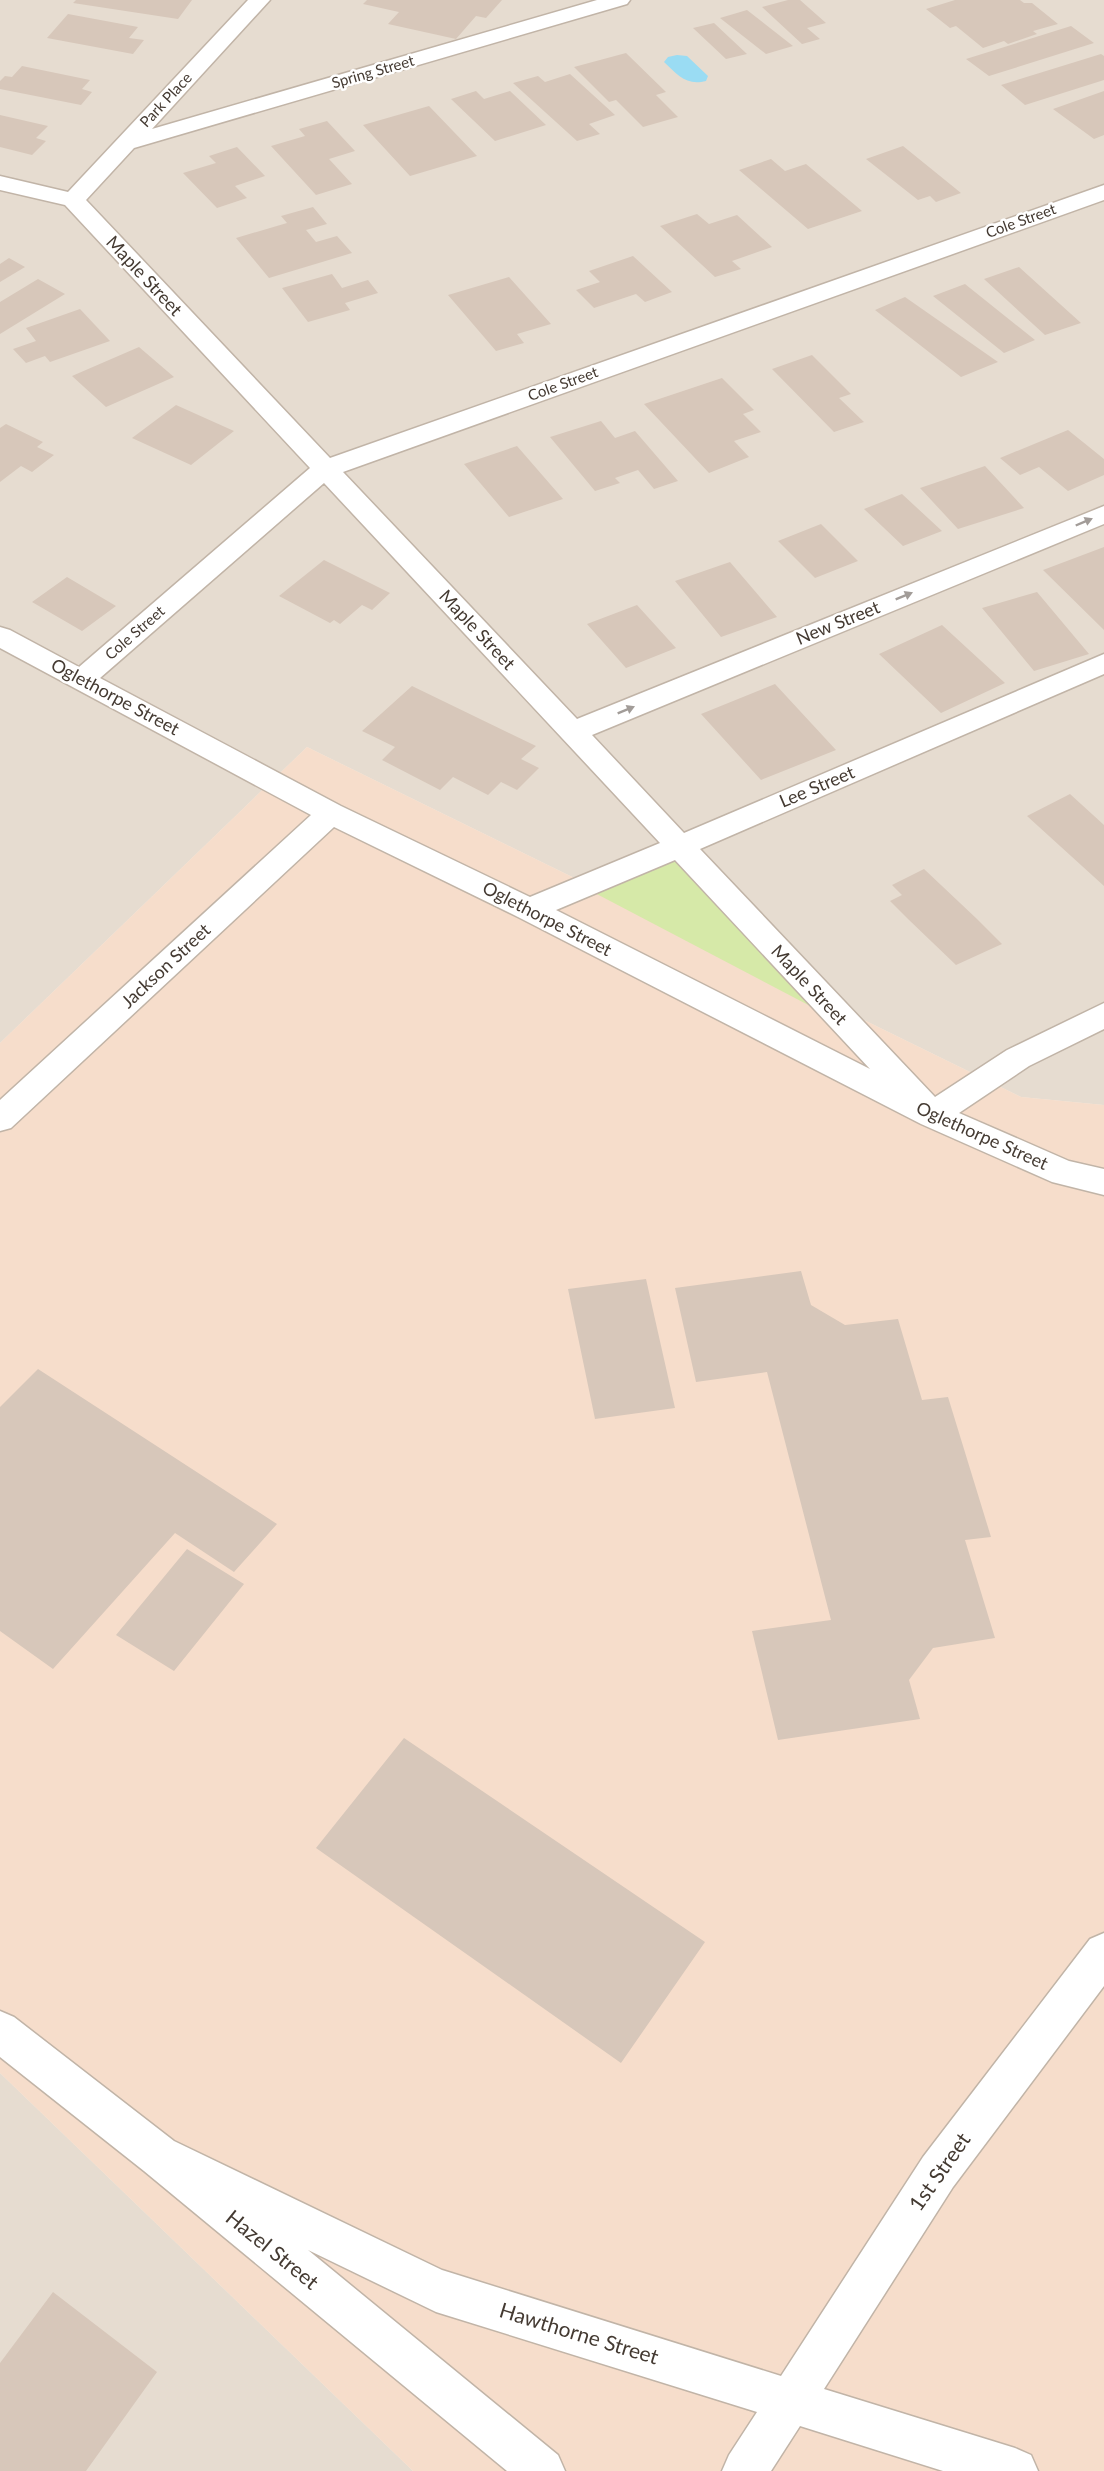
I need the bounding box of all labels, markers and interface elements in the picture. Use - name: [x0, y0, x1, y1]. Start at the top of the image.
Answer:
- street label: Spring Street: [329, 51, 417, 91]
- street label: Park Place: [135, 68, 195, 130]
- street label: Cole Street: [983, 199, 1059, 241]
- street label: Maple Street: [102, 231, 188, 320]
- street label: Cole Street: [525, 362, 601, 404]
- one-way arrow: [1076, 517, 1094, 527]
- street label: Maple Street: [435, 585, 521, 674]
- one-way arrow: [895, 591, 913, 600]
- street label: New Street: [792, 595, 883, 649]
- street label: Cole Street: [101, 601, 168, 663]
- street label: Oglethorpe Street: [48, 653, 184, 739]
- one-way arrow: [618, 705, 636, 715]
- street label: Lee Street: [776, 760, 858, 812]
- street label: Oglethorpe Street: [479, 876, 616, 960]
- street label: Jackson Street: [116, 918, 215, 1012]
- street label: Maple Street: [767, 940, 853, 1029]
- street label: Oglethorpe Street: [913, 1096, 1052, 1174]
- street label: 1st Street: [903, 2127, 975, 2215]
- street label: Hazel Street: [221, 2204, 325, 2294]
- street label: Hawthorne Street: [497, 2297, 662, 2369]

